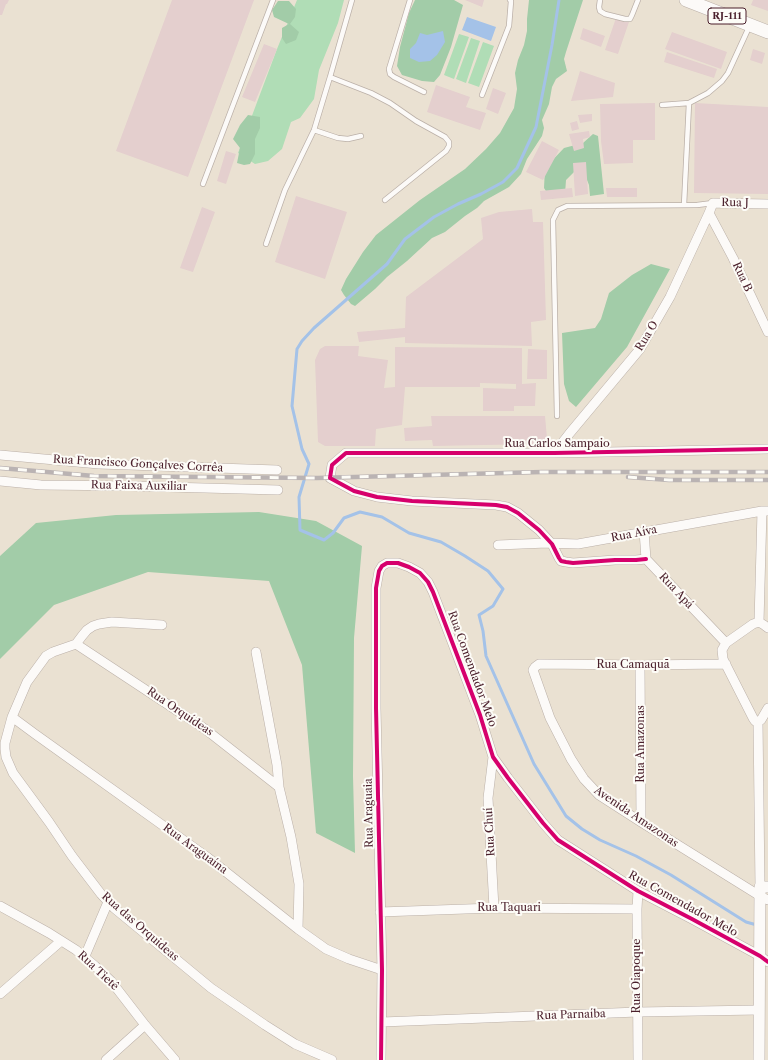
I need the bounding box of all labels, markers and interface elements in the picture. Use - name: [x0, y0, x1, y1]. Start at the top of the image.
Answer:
- road number: RJ-111: [708, 8, 746, 24]
- street label: Rua J: [721, 196, 749, 210]
- street label: Rua B: [729, 260, 755, 294]
- street label: Rua O: [633, 319, 661, 353]
- street label: Rua Carlos Sampaio: [504, 437, 610, 451]
- street label: Rua Francisco Gonçalves Corrêa: [53, 453, 223, 475]
- street label: Rua Faixa Auxiliar: [91, 479, 187, 493]
- street label: Rua Aíva: [610, 523, 658, 545]
- street label: Rua Apá: [656, 570, 696, 612]
- street label: Rua Comendador Melo: [445, 609, 499, 729]
- street label: Rua Camaquã: [596, 658, 670, 672]
- street label: Rua Orquídeas: [144, 685, 216, 739]
- street label: Rua Amazonas: [634, 705, 648, 783]
- street label: Rua Araguaia: [362, 778, 376, 848]
- street label: Avenida Amazonas: [591, 784, 681, 850]
- street label: Rua Chuí: [482, 807, 498, 857]
- street label: Rua Araguaína: [160, 821, 230, 877]
- street label: Rua Comendador Melo: [626, 869, 740, 939]
- street label: Rua das Orquideas: [99, 890, 181, 964]
- street label: Rua Taquari: [477, 901, 541, 915]
- street label: Rua Oiapoque: [630, 939, 644, 1013]
- street label: Rua Tietê: [75, 949, 121, 993]
- street label: Rua Parnaíba: [536, 1007, 606, 1023]

